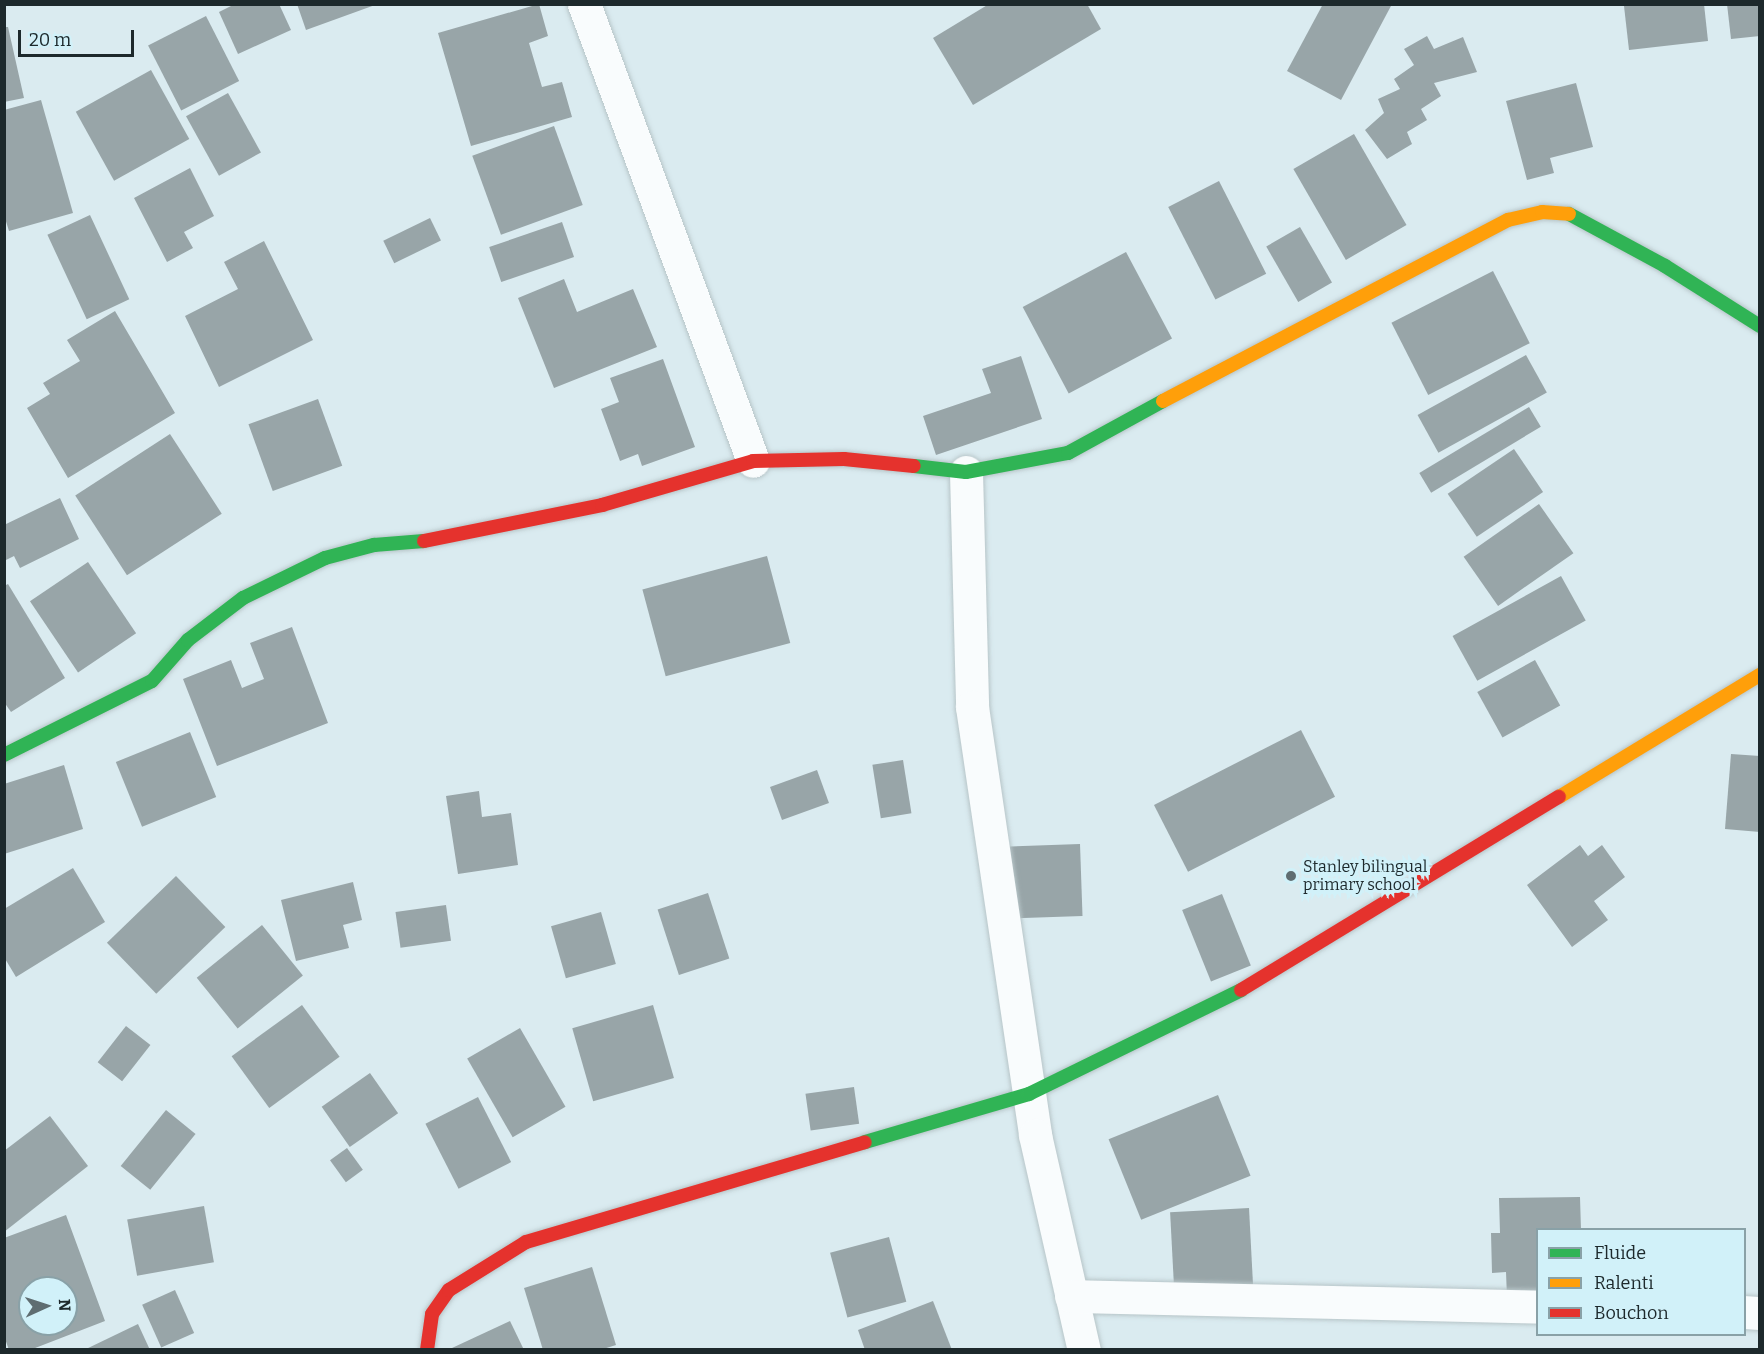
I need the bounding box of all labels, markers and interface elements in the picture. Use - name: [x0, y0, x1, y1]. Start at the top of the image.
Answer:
- scale bar: [21, 18, 136, 56]
- text: 20 m: [29, 29, 71, 51]
- place label: Stanley bilingual primary school: [1303, 857, 1427, 895]
- marker: Stanley bilingual primary school: [1284, 869, 1298, 883]
- legend: [1536, 1228, 1746, 1336]
- text: Fluide: [1594, 1242, 1646, 1264]
- text: Ralenti: [1594, 1272, 1654, 1294]
- north arrow: [18, 1276, 78, 1336]
- text: N: [55, 1298, 74, 1312]
- text: Bouchon: [1594, 1302, 1669, 1324]

